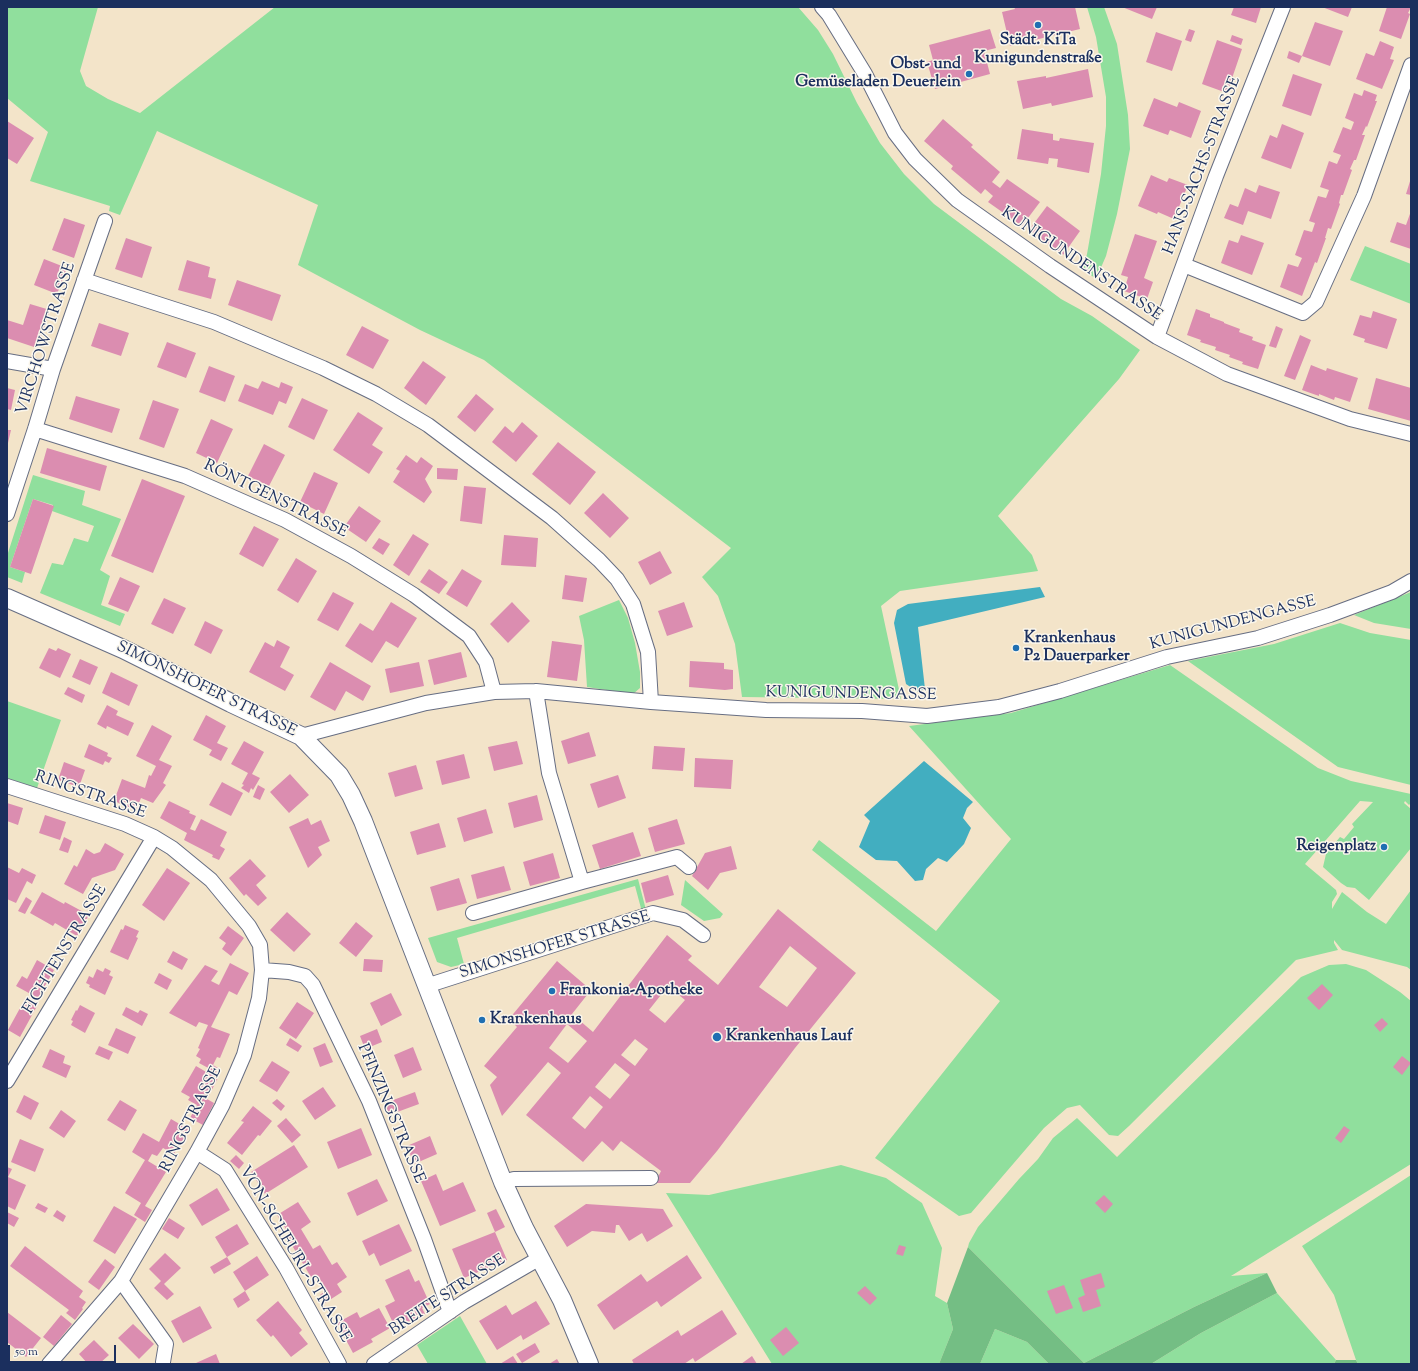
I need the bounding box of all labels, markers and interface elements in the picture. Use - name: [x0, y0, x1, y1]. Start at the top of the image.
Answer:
- marker: Städt. KiTa Kunigundenstraße: [1033, 20, 1043, 30]
- place label: Städt. KiTa Kunigundenstraße: [974, 31, 1102, 69]
- place label: Obst- und Gemüseladen Deuerlein: [795, 55, 961, 93]
- marker: Obst- und Gemüseladen Deuerlein: [964, 69, 974, 79]
- street label: HANS-SACHS-STRASSE: [1160, 74, 1246, 258]
- street label: KUNIGUNDENSTRASSE: [997, 204, 1165, 326]
- street label: VIRCHOWSTRASSE: [13, 260, 81, 418]
- street label: RÖNTGENSTRASSE: [200, 457, 350, 543]
- street label: KUNIGUNDENGASSE: [1148, 593, 1318, 655]
- place label: Krankenhaus P2 Dauerparker: [1024, 629, 1130, 667]
- street label: SIMONSHOFER STRASSE: [113, 638, 299, 742]
- marker: Krankenhaus P2 Dauerparker: [1011, 643, 1021, 653]
- street label: KUNIGUNDENGASSE: [765, 684, 937, 706]
- street label: RINGSTRASSE: [32, 768, 148, 824]
- place label: Reigenplatz: [1297, 837, 1376, 857]
- marker: Reigenplatz: [1379, 842, 1389, 852]
- street label: FICHTENSTRASSE: [20, 882, 112, 1018]
- street label: SIMONSHOFER STRASSE: [457, 908, 653, 984]
- place label: Frankonia-Apotheke: [560, 981, 703, 1001]
- marker: Frankonia-Apotheke: [547, 986, 557, 996]
- place label: Krankenhaus: [490, 1010, 581, 1030]
- marker: Krankenhaus: [477, 1015, 487, 1025]
- place label: Krankenhaus Lauf: [726, 1027, 852, 1047]
- marker: Krankenhaus Lauf: [711, 1031, 723, 1043]
- street label: PFINZINGSTRASSE: [352, 1041, 428, 1187]
- street label: RINGSTRASSE: [157, 1064, 227, 1176]
- street label: VON-SCHEURL-STRASSE: [234, 1163, 354, 1347]
- street label: BREITE STRASSE: [386, 1251, 510, 1341]
- scale bar: [10, 1337, 118, 1363]
- text: 50 m: [15, 1343, 38, 1361]

